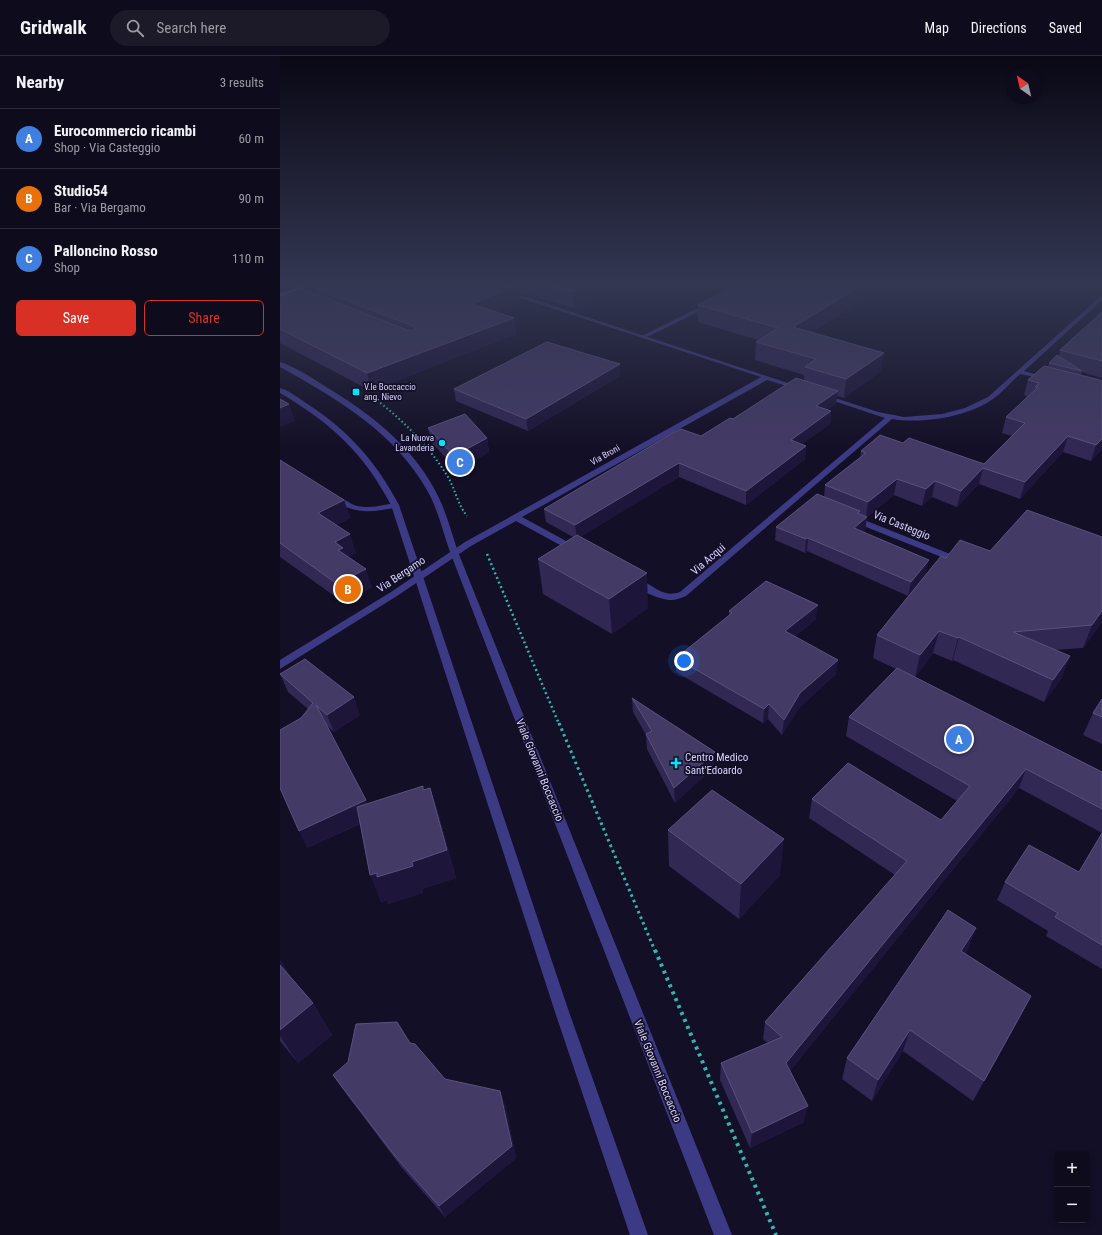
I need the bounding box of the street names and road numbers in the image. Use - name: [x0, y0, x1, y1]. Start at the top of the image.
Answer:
- street label: Via Broni: [589, 443, 621, 467]
- street label: Via Casteggio: [871, 508, 933, 543]
- street label: Via Acqui: [688, 541, 728, 578]
- street label: Via Bergamo: [375, 553, 428, 595]
- street label: Viale Giovanni Boccaccio: [513, 717, 566, 824]
- street label: Viale Giovanni Boccaccio: [631, 1018, 684, 1125]

